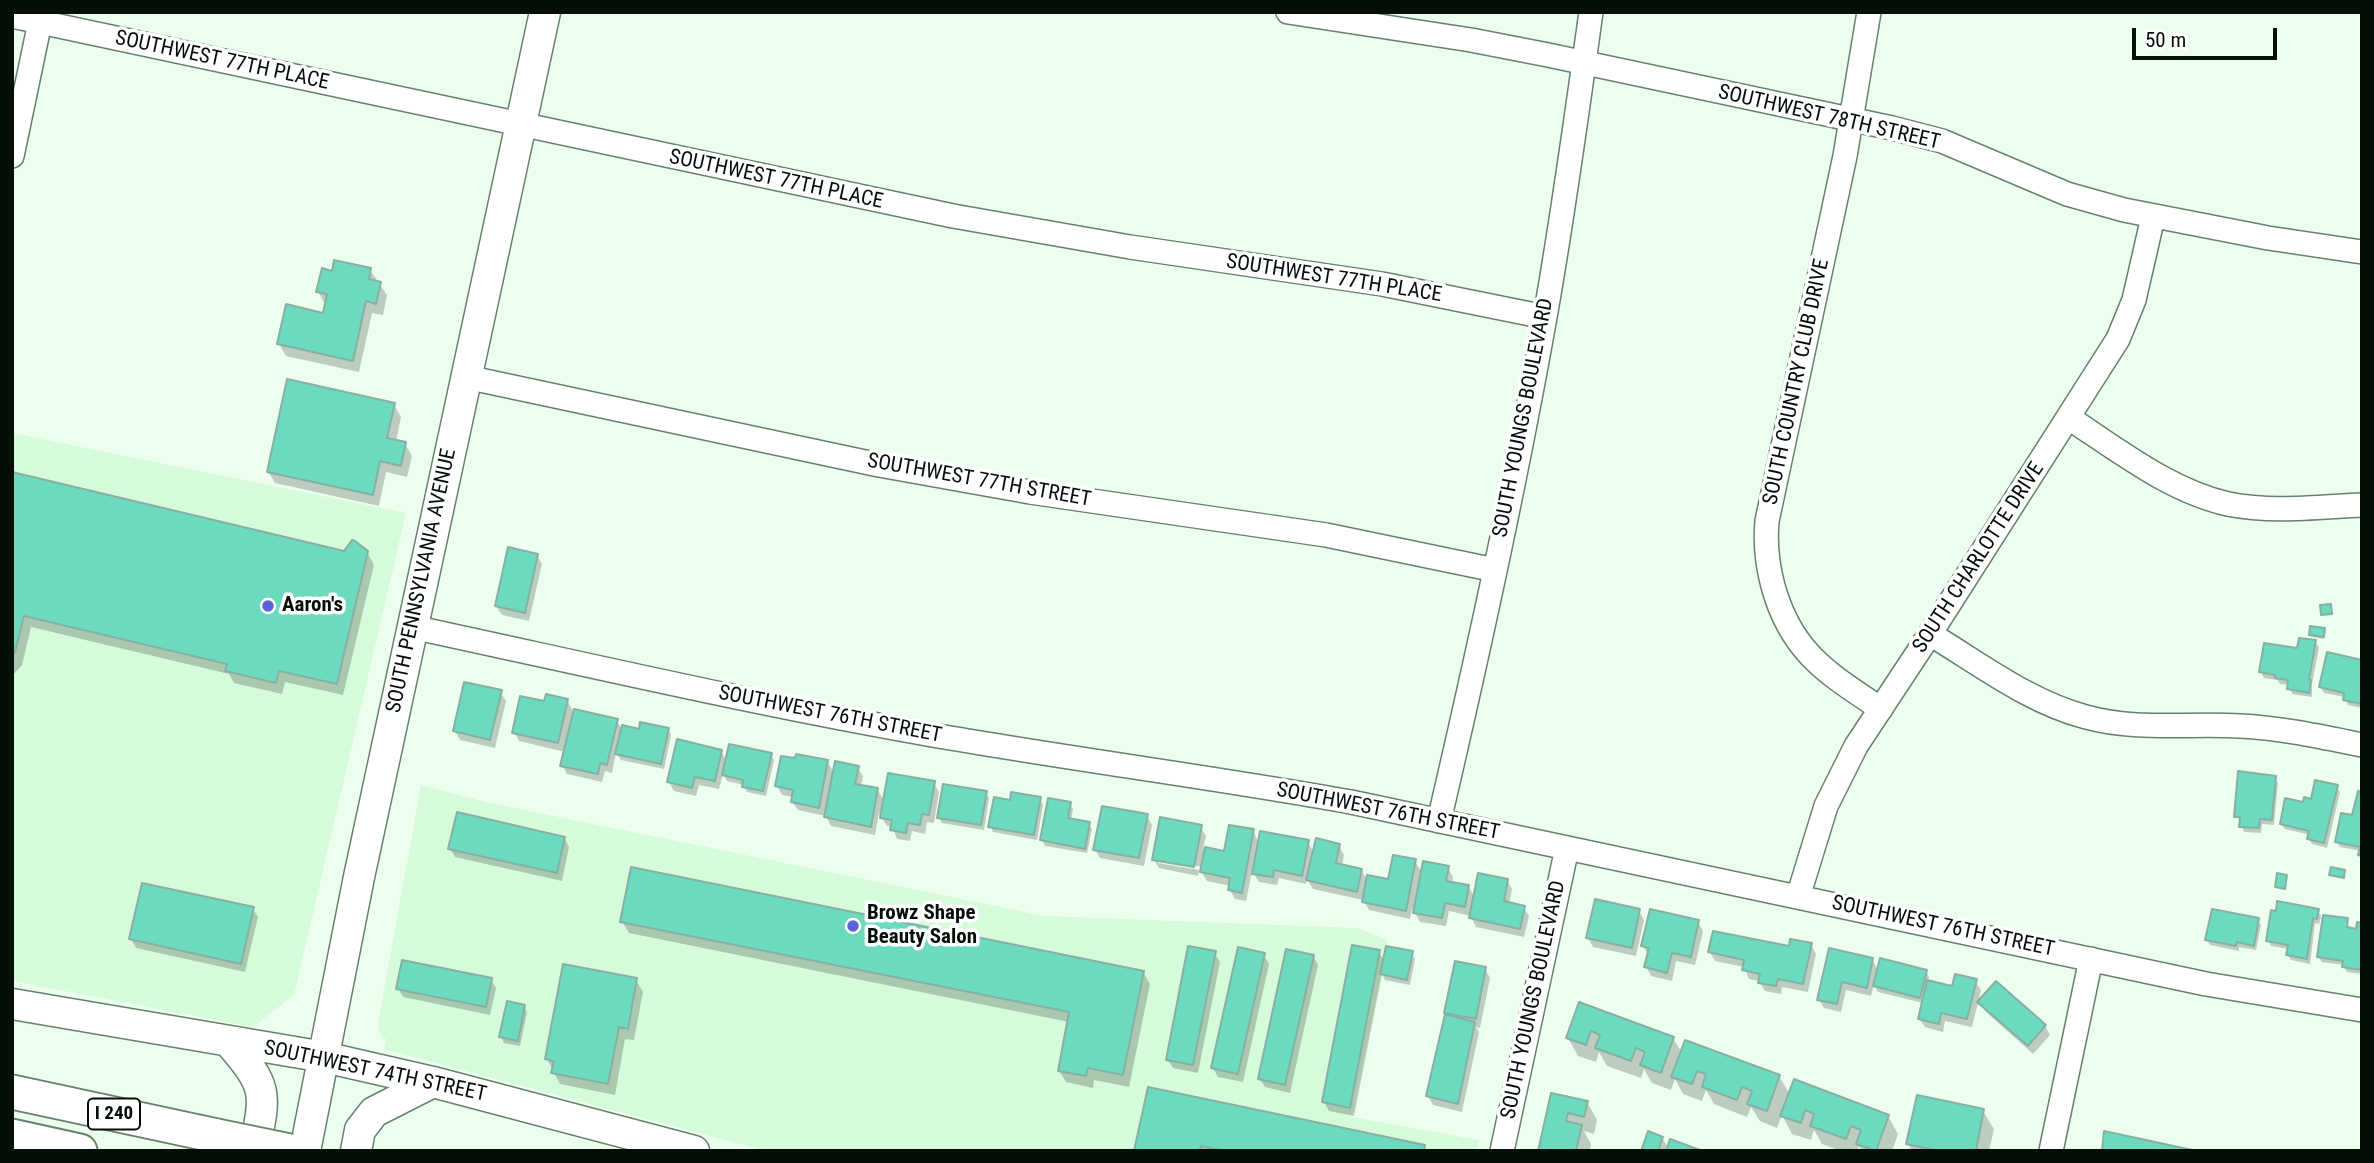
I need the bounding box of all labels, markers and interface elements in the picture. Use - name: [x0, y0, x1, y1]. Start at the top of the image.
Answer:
- scale bar: [2136, 14, 2281, 58]
- street label: SOUTHWEST 77TH PLACE: [113, 26, 331, 96]
- text: 50 m: [2145, 28, 2186, 52]
- street label: SOUTHWEST 78TH STREET: [1716, 80, 1942, 156]
- street label: SOUTHWEST 77TH PLACE: [667, 145, 885, 215]
- street label: SOUTHWEST 77TH PLACE: [1224, 250, 1444, 308]
- street label: SOUTH COUNTRY CLUB DRIVE: [1759, 257, 1835, 507]
- street label: SOUTH YOUNGS BOULEVARD: [1488, 296, 1560, 540]
- street label: SOUTH PENNSYLVANIA AVENUE: [382, 447, 462, 715]
- street label: SOUTHWEST 77TH STREET: [865, 449, 1093, 513]
- street label: SOUTH CHARLOTTE DRIVE: [1908, 458, 2050, 658]
- place label: Aaron's: [282, 593, 343, 619]
- marker: Aaron's: [260, 598, 276, 614]
- street label: SOUTHWEST 76TH STREET: [716, 681, 944, 749]
- street label: SOUTHWEST 76TH STREET: [1274, 778, 1502, 846]
- street label: SOUTH YOUNGS BOULEVARD: [1496, 879, 1572, 1121]
- street label: SOUTHWEST 76TH STREET: [1829, 891, 2057, 963]
- place label: Browz Shape Beauty Salon: [867, 901, 977, 951]
- marker: Browz Shape Beauty Salon: [845, 918, 861, 934]
- street label: SOUTHWEST 74TH STREET: [261, 1036, 489, 1108]
- road number: I 240: [88, 1098, 140, 1130]

